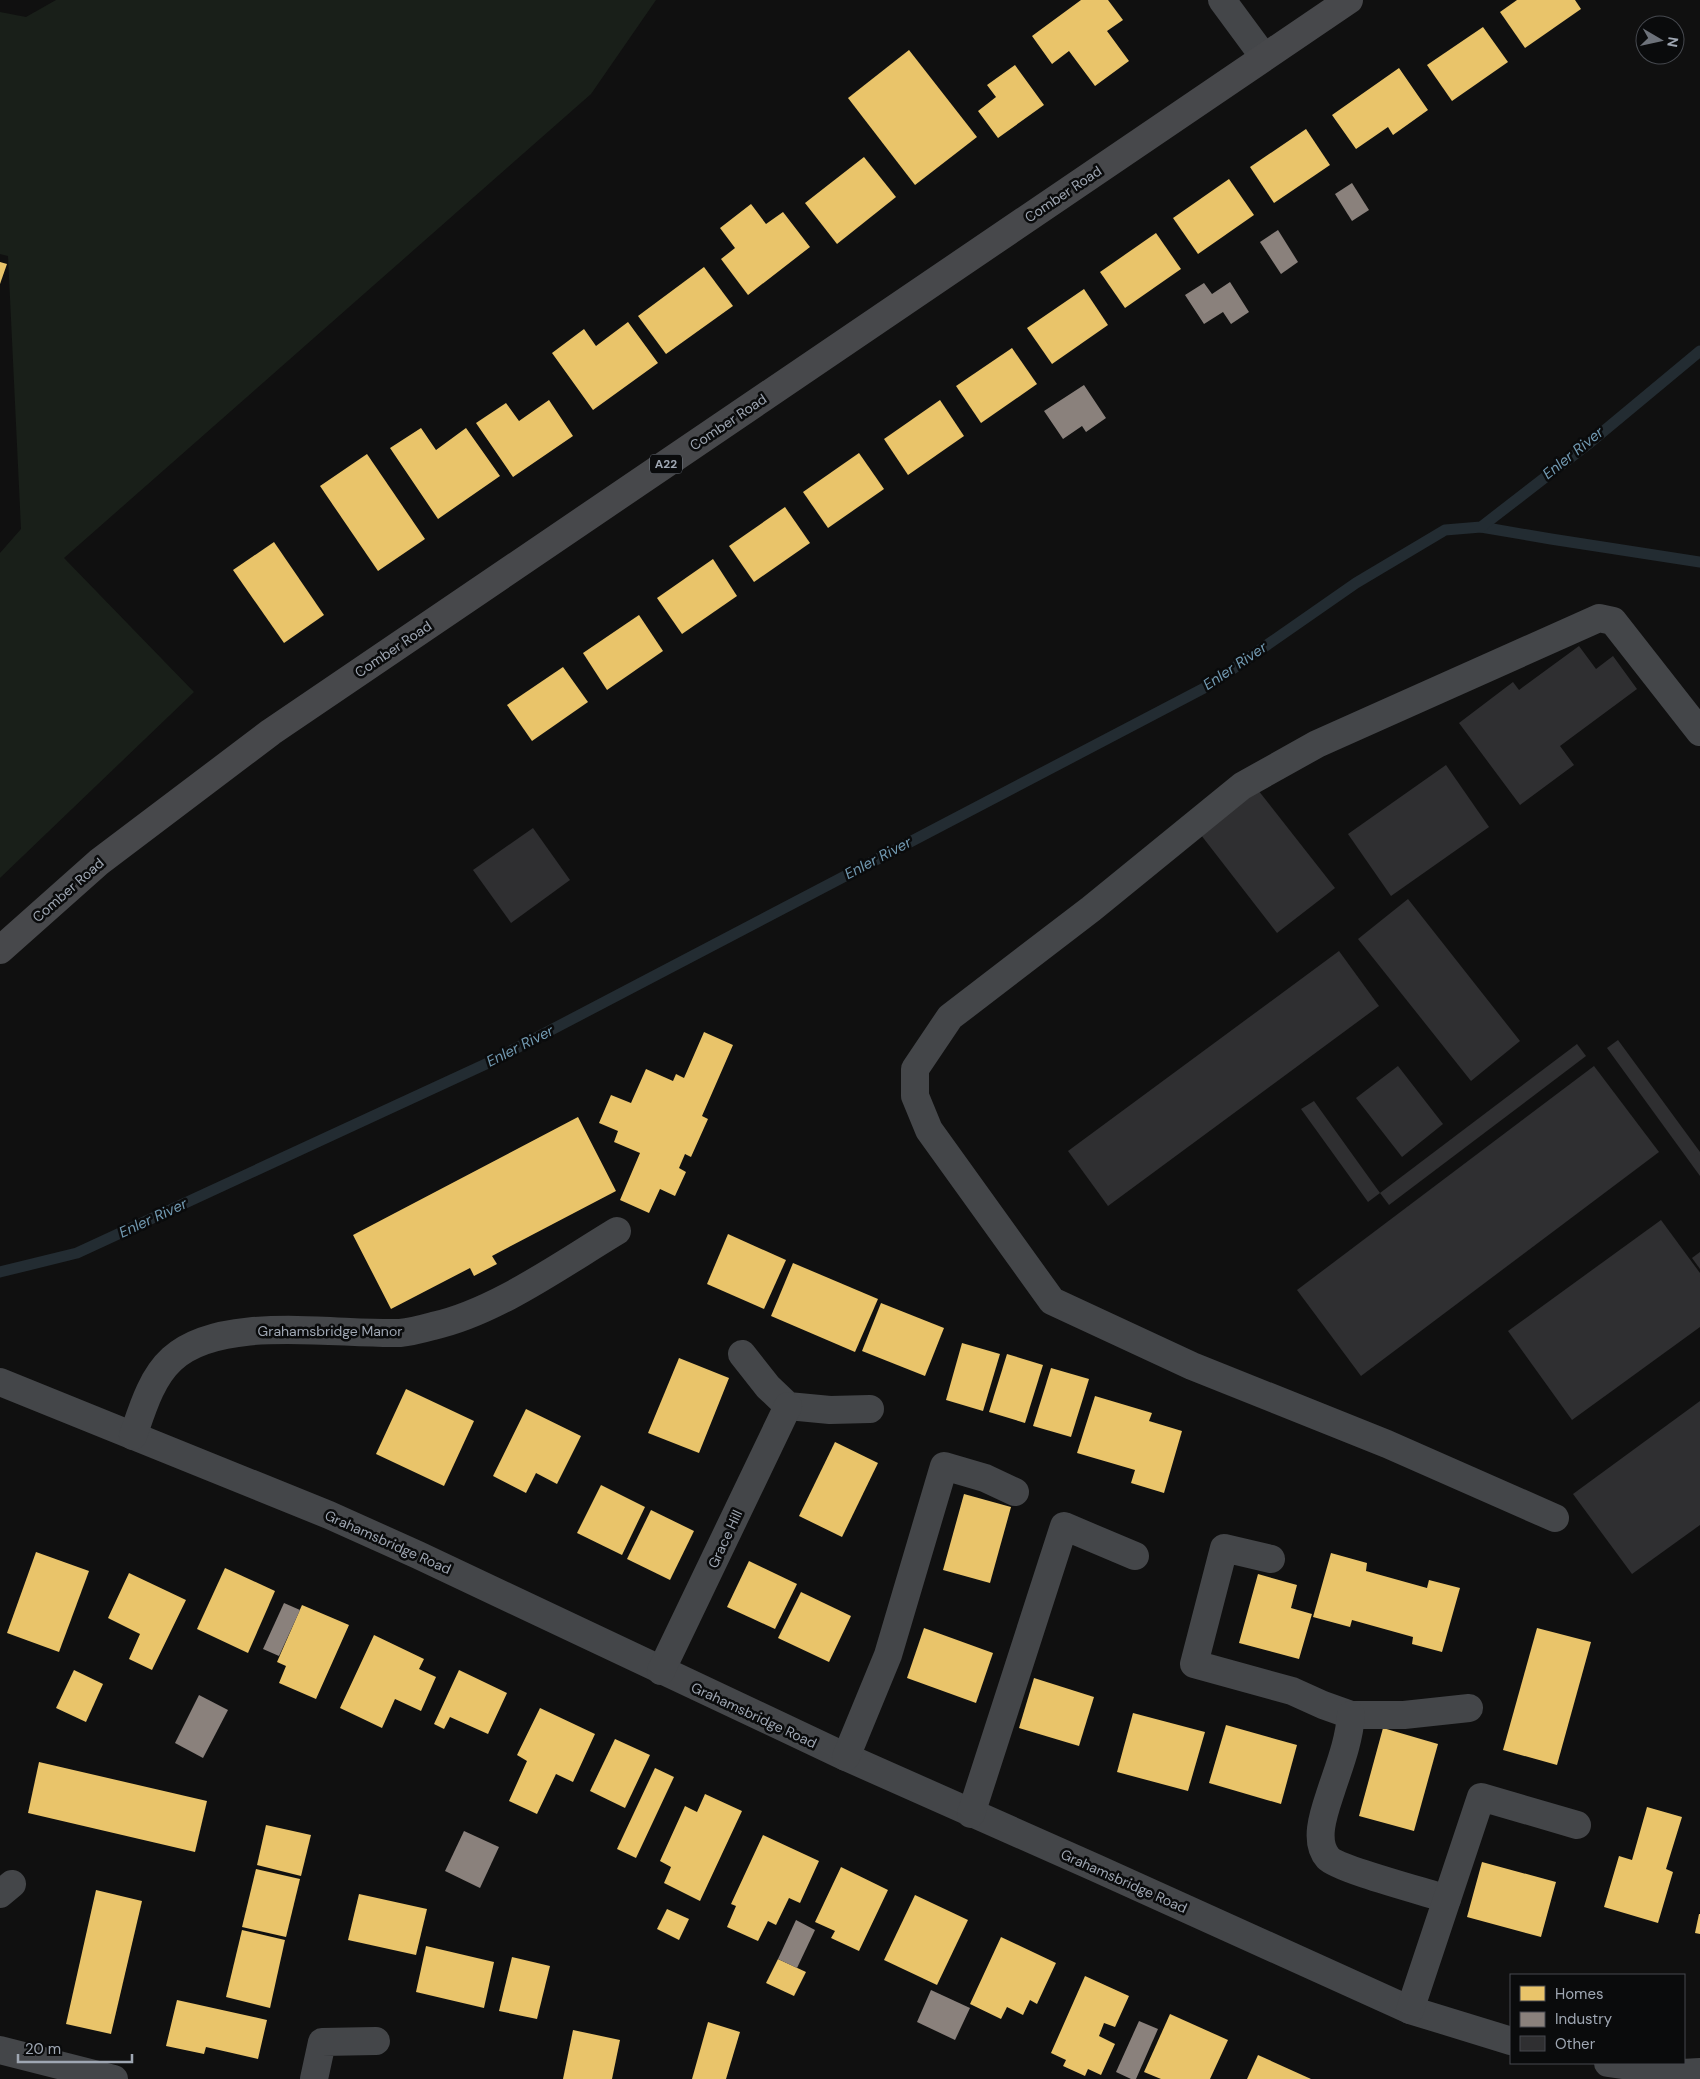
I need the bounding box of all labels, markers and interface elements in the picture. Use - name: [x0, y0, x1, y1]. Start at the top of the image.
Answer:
- north arrow: [1635, 15, 1685, 65]
- text: N: [1663, 36, 1683, 48]
- street label: Comber Road: [1021, 162, 1105, 226]
- street label: Comber Road: [686, 390, 770, 454]
- water label: Enler River: [1538, 422, 1608, 484]
- road number: A22: [650, 454, 682, 474]
- street label: Comber Road: [351, 617, 435, 681]
- water label: Enler River: [1199, 637, 1271, 695]
- water label: Enler River: [841, 832, 915, 884]
- street label: Comber Road: [28, 854, 108, 926]
- water label: Enler River: [483, 1020, 557, 1071]
- water label: Enler River: [116, 1193, 191, 1242]
- street label: Grahamsbridge Manor: [258, 1322, 402, 1340]
- street label: Grahamsbridge Road: [322, 1506, 454, 1578]
- street label: Grace Hill: [704, 1507, 746, 1571]
- street label: Grahamsbridge Road: [688, 1678, 820, 1752]
- street label: Grahamsbridge Road: [1058, 1845, 1190, 1917]
- legend: [1510, 1974, 1685, 2064]
- text: Homes: [1555, 1984, 1604, 2004]
- text: Industry: [1555, 2009, 1613, 2029]
- scale bar: [18, 2032, 131, 2064]
- text: Other: [1555, 2034, 1596, 2054]
- text: 20 m: [25, 2039, 61, 2059]

